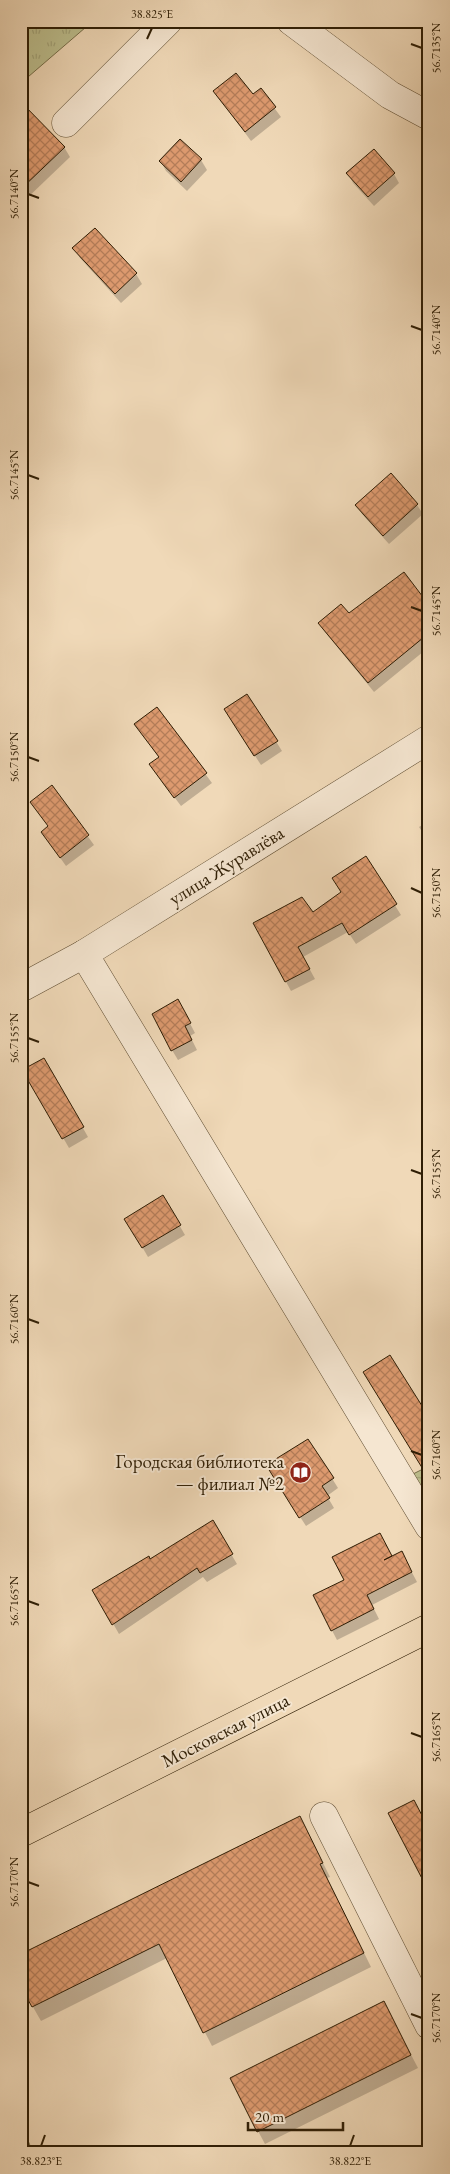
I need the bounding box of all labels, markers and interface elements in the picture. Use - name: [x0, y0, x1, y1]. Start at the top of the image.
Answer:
- text: 38.825°E: [131, 6, 173, 22]
- text: 56.7135°N: [428, 22, 444, 73]
- text: 56.7140°N: [6, 168, 22, 219]
- text: 56.7140°N: [428, 304, 444, 355]
- text: 56.7145°N: [6, 449, 22, 500]
- text: 56.7145°N: [428, 585, 444, 636]
- text: 56.7150°N: [6, 731, 22, 782]
- street label: улица Журавлёва: [164, 820, 289, 911]
- text: 56.7150°N: [428, 867, 444, 918]
- text: 56.7155°N: [6, 1012, 22, 1063]
- text: 56.7155°N: [428, 1148, 444, 1199]
- text: 56.7160°N: [6, 1293, 22, 1344]
- text: 56.7160°N: [428, 1429, 444, 1480]
- place label: Городская библиотека — филиал №2: [115, 1449, 284, 1496]
- library icon: Городская библиотека — филиал №2: [288, 1460, 312, 1484]
- text: 56.7165°N: [6, 1575, 22, 1626]
- street label: Московская улица: [157, 1687, 294, 1773]
- text: 56.7165°N: [428, 1711, 444, 1762]
- text: 56.7170°N: [6, 1856, 22, 1907]
- text: 56.7170°N: [428, 1992, 444, 2043]
- scale bar: [248, 2099, 342, 2131]
- text: 20 m: [255, 2107, 284, 2126]
- text: 38.823°E: [20, 2153, 62, 2169]
- text: 38.822°E: [329, 2153, 371, 2169]

